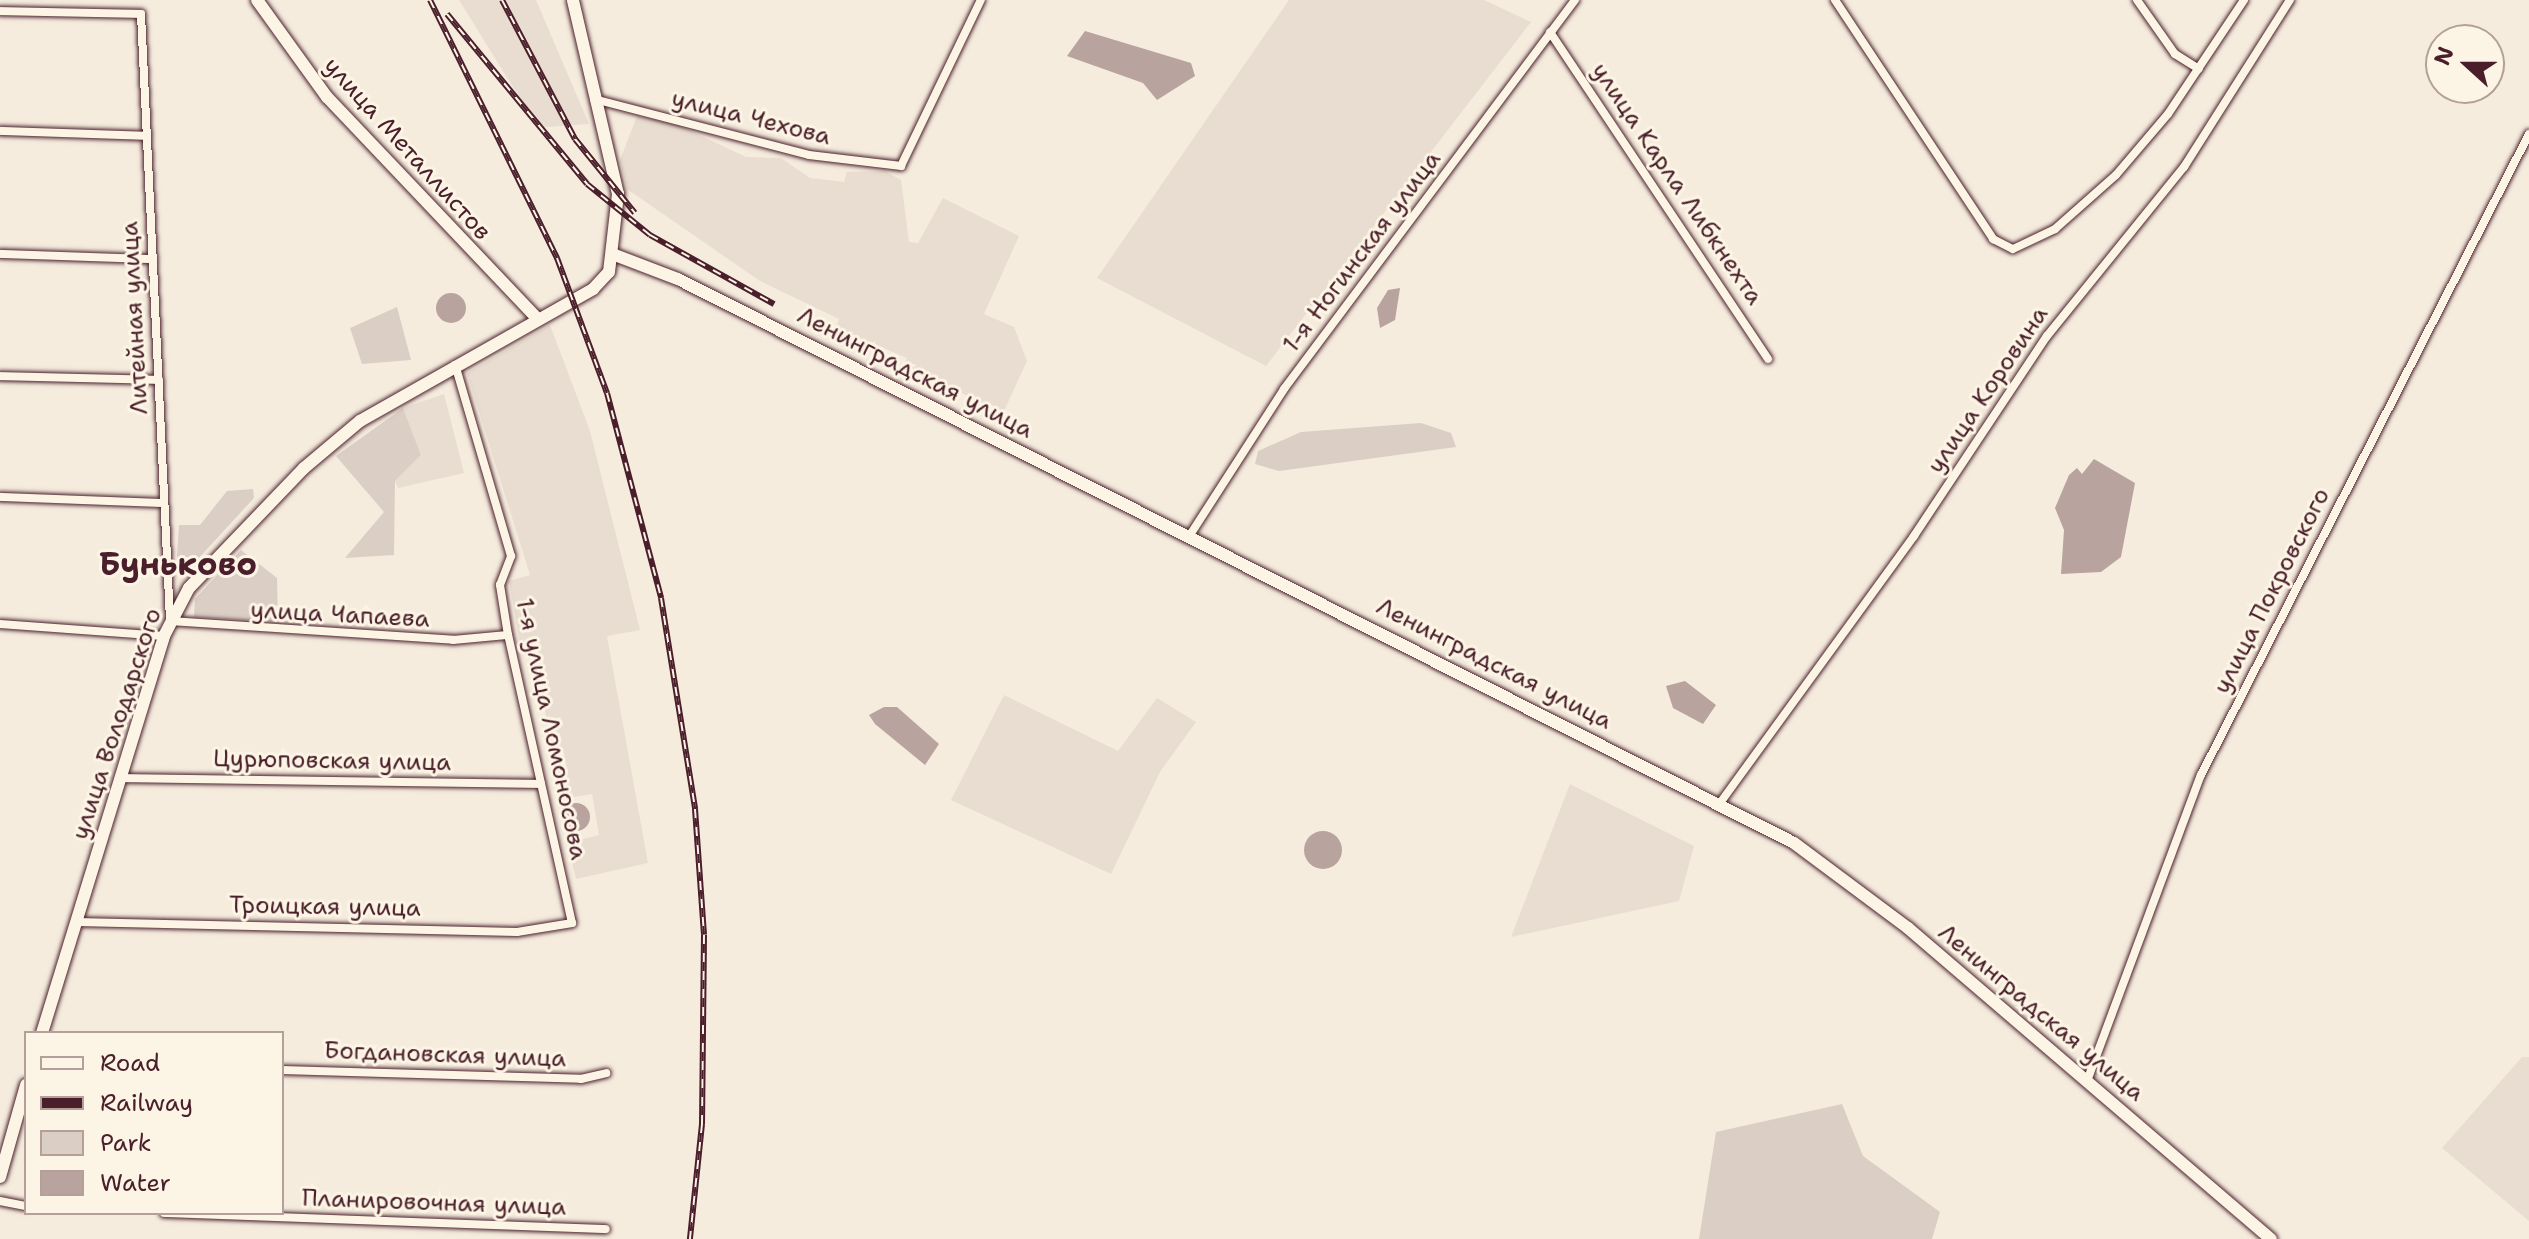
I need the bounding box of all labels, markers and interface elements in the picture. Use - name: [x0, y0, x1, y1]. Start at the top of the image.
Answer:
- north arrow: [2425, 24, 2505, 104]
- text: N: [2427, 43, 2461, 69]
- street label: улица Металлистов: [317, 52, 497, 246]
- street label: улица Карла Либкнехта: [1585, 58, 1769, 310]
- street label: улица Чехова: [668, 84, 834, 152]
- street label: 1-я Ногинская улица: [1277, 146, 1447, 358]
- street label: Литейная улица: [116, 221, 154, 415]
- street label: Ленинградская улица: [793, 301, 1037, 445]
- street label: улица Коровина: [1922, 301, 2054, 479]
- street label: улица Покровского: [2208, 483, 2336, 699]
- district label: Буньково: [99, 545, 257, 583]
- street label: Ленинградская улица: [1372, 592, 1616, 736]
- street label: улица Чапаева: [250, 596, 430, 634]
- street label: 1-я улица Ломоносова: [509, 596, 593, 862]
- street label: улица Володарского: [66, 605, 168, 843]
- street label: Цурюповская улица: [213, 745, 451, 777]
- street label: Троицкая улица: [229, 891, 421, 923]
- street label: Ленинградская улица: [1932, 918, 2150, 1108]
- legend: [24, 1031, 284, 1215]
- street label: Богдановская улица: [323, 1036, 567, 1074]
- text: Road: [100, 1047, 160, 1079]
- text: Railway: [100, 1087, 193, 1119]
- text: Park: [100, 1127, 152, 1159]
- text: Water: [100, 1167, 171, 1199]
- street label: Планировочная улица: [301, 1184, 567, 1222]

